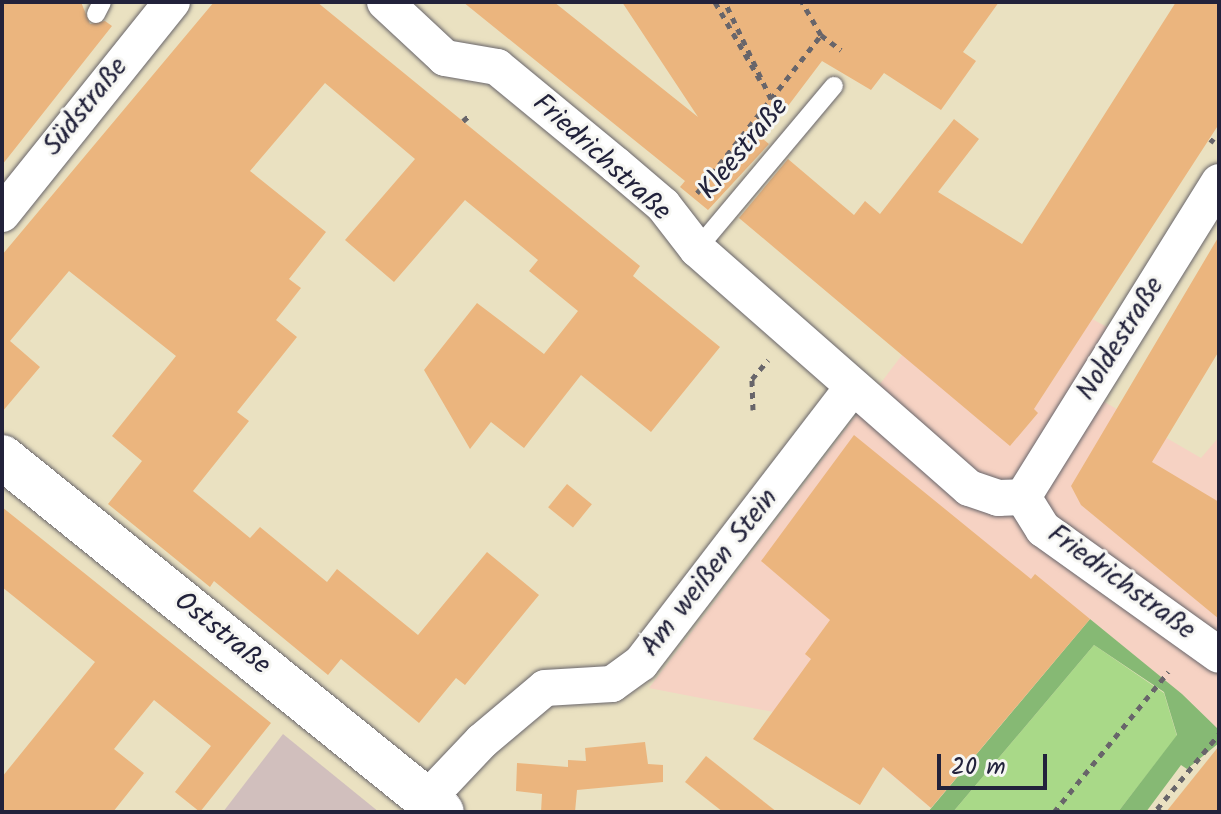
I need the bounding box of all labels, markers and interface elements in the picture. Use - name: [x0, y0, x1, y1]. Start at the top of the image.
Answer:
- street label: Südstraße: [36, 51, 136, 163]
- street label: Friedrichstraße: [525, 87, 677, 229]
- street label: Kleestraße: [692, 91, 796, 207]
- street label: Noldestraße: [1070, 271, 1172, 407]
- street label: Am weißen Stein: [634, 482, 786, 664]
- street label: Friedrichstraße: [1040, 518, 1202, 648]
- street label: Oststraße: [167, 585, 277, 683]
- scale bar: [941, 738, 1051, 788]
- text: 20 m: [951, 748, 1006, 787]

